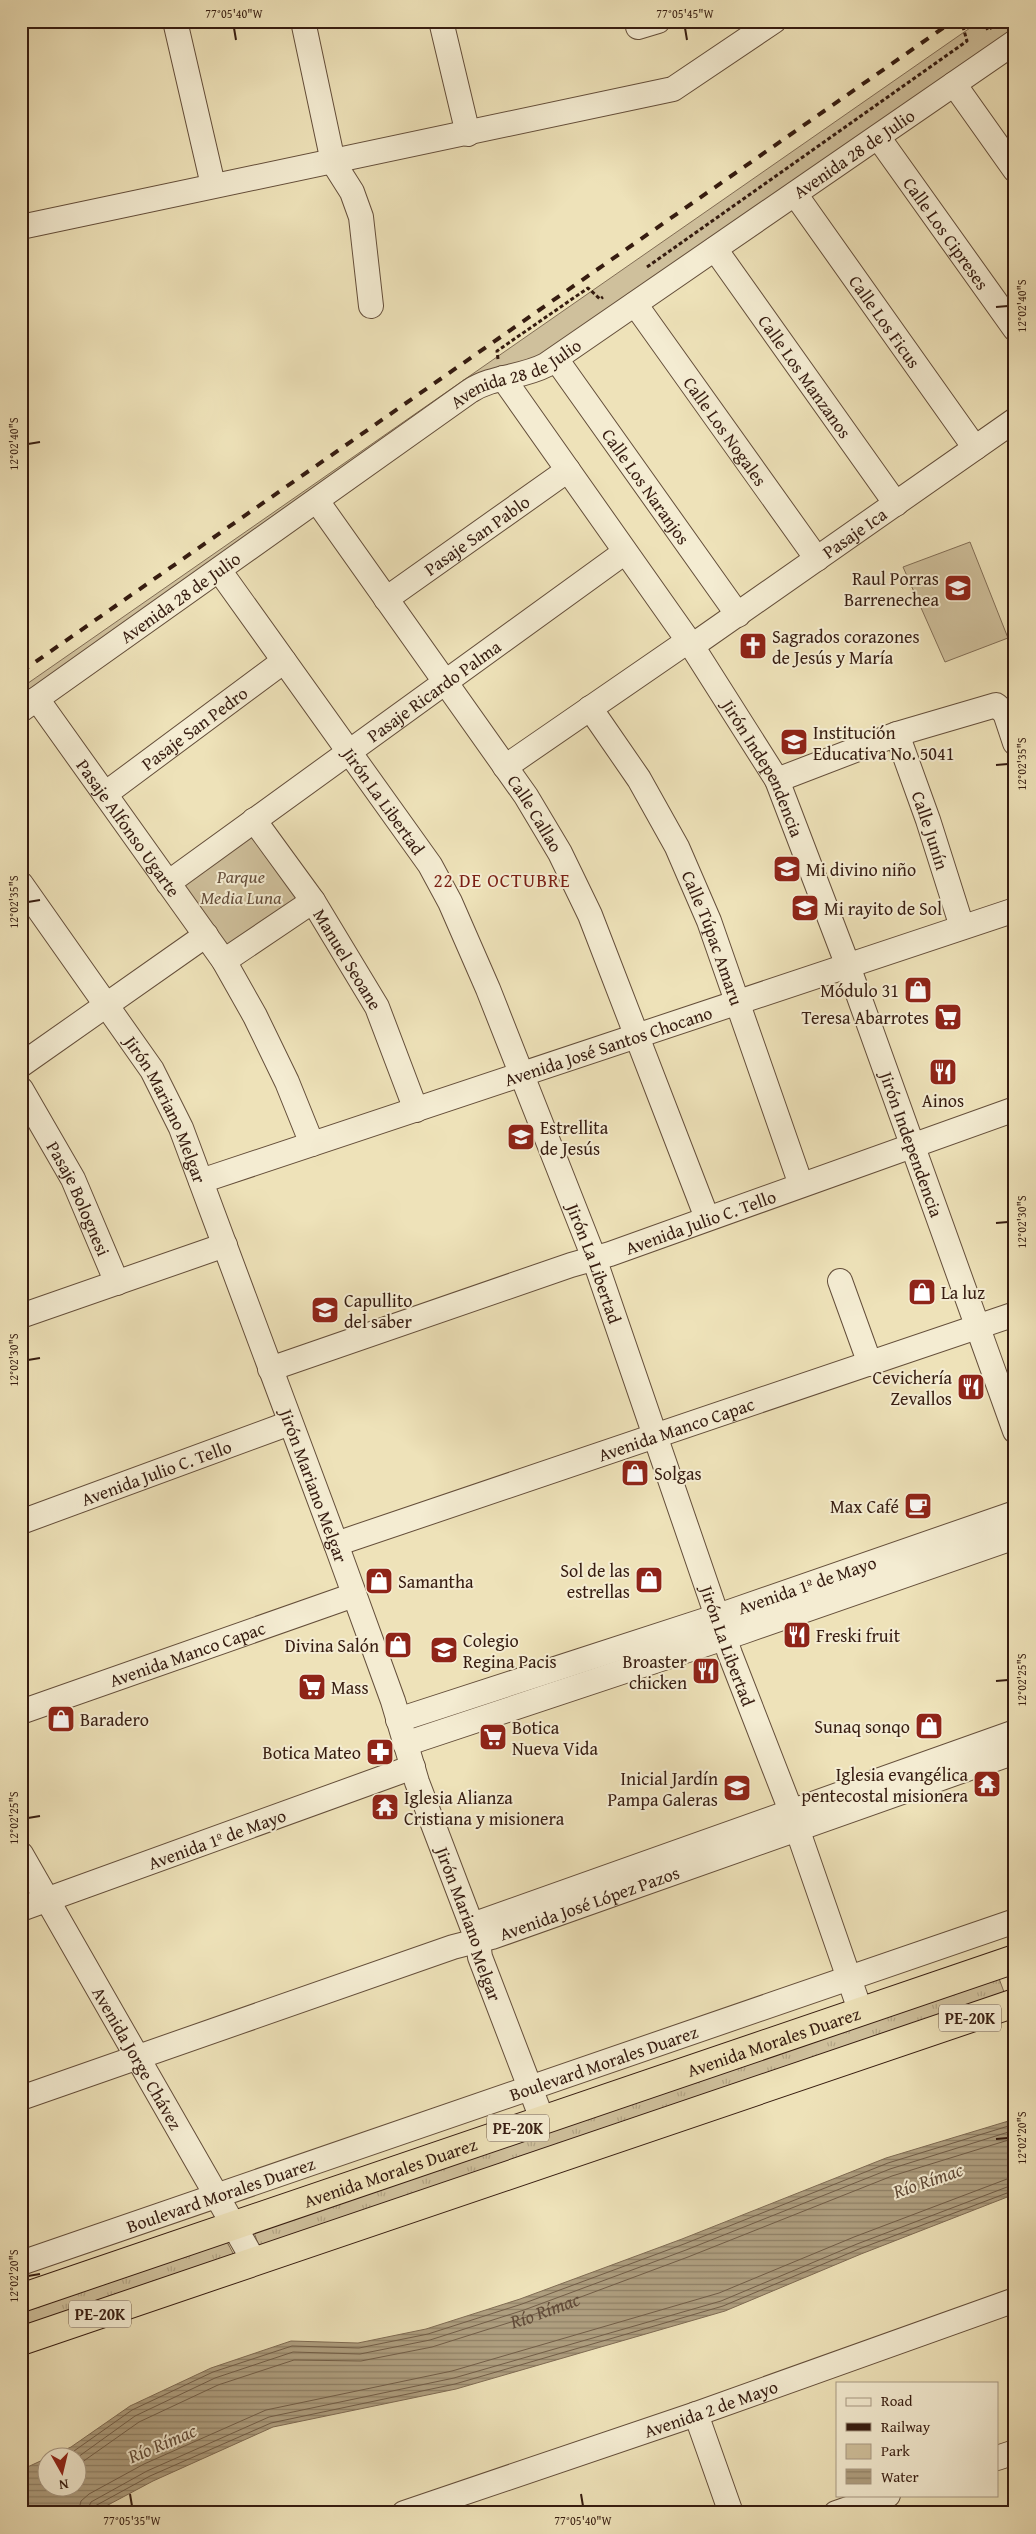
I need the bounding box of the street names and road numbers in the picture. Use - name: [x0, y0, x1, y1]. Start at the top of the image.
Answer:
- street label: Avenida 28 de Julio: [787, 102, 920, 205]
- street label: Calle Los Cipreses: [897, 171, 996, 295]
- street label: Calle Los Ficus: [843, 269, 928, 373]
- street label: Calle Los Manzanos: [752, 309, 859, 444]
- street label: Avenida 28 de Julio: [444, 331, 586, 415]
- street label: Calle Los Nogales: [677, 371, 774, 491]
- street label: Calle Los Naranjos: [596, 422, 697, 550]
- street label: Pasaje San Pablo: [418, 488, 535, 582]
- street label: Pasaje Ica: [817, 500, 892, 565]
- street label: Avenida 28 de Julio: [114, 545, 246, 649]
- street label: Pasaje Ricardo Palma: [361, 633, 507, 748]
- street label: Pasaje San Pedro: [135, 679, 253, 776]
- street label: Jirón Independencia: [715, 692, 811, 841]
- street label: Jirón La Libertad: [335, 740, 432, 860]
- street label: Pasaje Alfonso Ugarte: [70, 753, 187, 902]
- street label: Calle Callao: [501, 769, 570, 857]
- street label: Calle Junín: [905, 787, 956, 873]
- street label: Calle Túpac Amaru: [675, 866, 751, 1009]
- street label: Manuel Seoane: [307, 903, 389, 1015]
- street label: Avenida José Santos Chocano: [500, 998, 716, 1093]
- street label: Jirón Mariano Melgar: [117, 1028, 214, 1187]
- street label: Jirón Independencia: [873, 1066, 951, 1221]
- street label: Pasaje Bolognesi: [40, 1136, 118, 1260]
- street label: Avenida Julio C. Tello: [621, 1182, 779, 1261]
- street label: Jirón La Libertad: [559, 1197, 629, 1327]
- street label: Avenida Manco Capac: [594, 1390, 758, 1468]
- street label: Jirón Mariano Melgar: [273, 1403, 355, 1567]
- street label: Avenida Julio C. Tello: [77, 1432, 235, 1512]
- street label: Avenida 1º de Mayo: [734, 1549, 880, 1621]
- street label: Jirón La Libertad: [693, 1580, 762, 1710]
- street label: Avenida Manco Capac: [106, 1614, 269, 1693]
- street label: Avenida 1º de Mayo: [144, 1802, 290, 1876]
- street label: Jirón Mariano Melgar: [429, 1841, 509, 2005]
- street label: Avenida José López Pazos: [496, 1858, 683, 1947]
- street label: Avenida Jorge Chávez: [86, 1981, 190, 2135]
- street label: Avenida Morales Duarez: [683, 1999, 864, 2083]
- road number: PE-20K: [939, 2005, 1001, 2032]
- street label: Boulevard Morales Duarez: [506, 2018, 701, 2108]
- road number: PE-20K: [487, 2114, 549, 2142]
- street label: Avenida Morales Duarez: [300, 2130, 480, 2214]
- street label: Boulevard Morales Duarez: [123, 2149, 318, 2239]
- road number: PE-20K: [69, 2300, 131, 2328]
- street label: Avenida 2 de Mayo: [640, 2372, 781, 2444]

